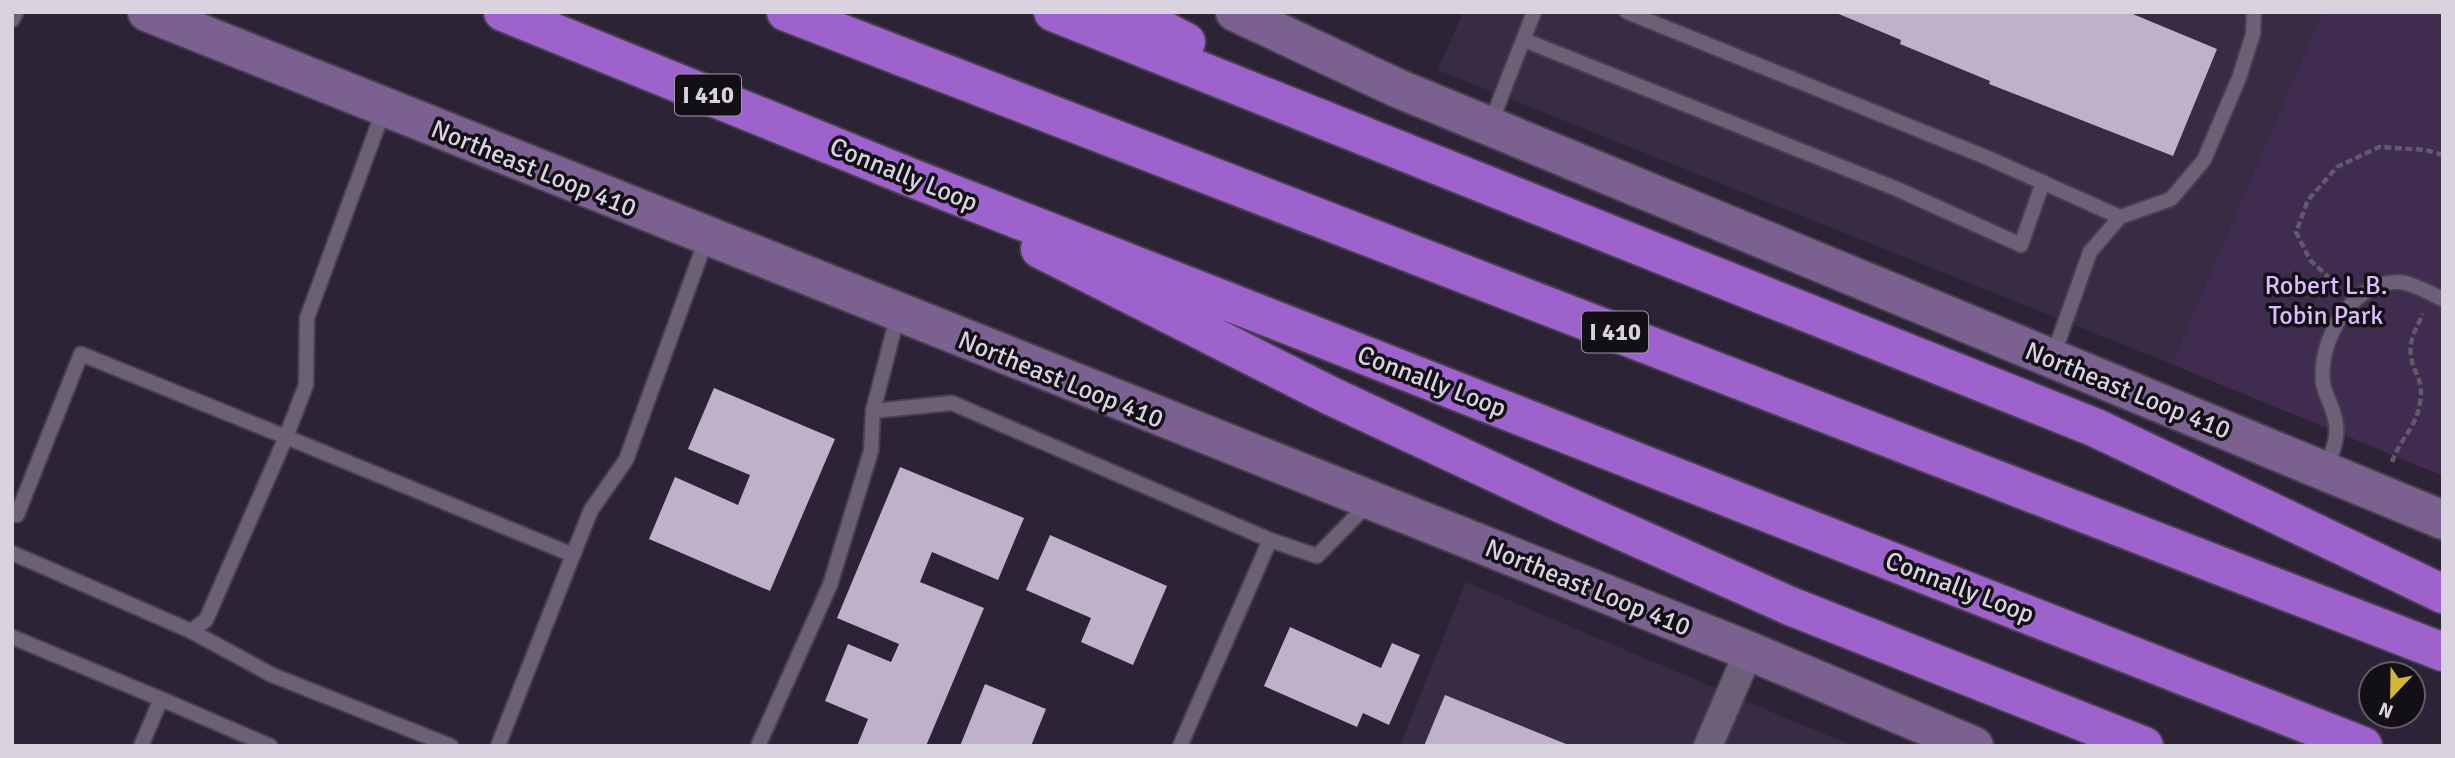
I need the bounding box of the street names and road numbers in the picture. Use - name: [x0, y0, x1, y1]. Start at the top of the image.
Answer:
- road number: I 410: [675, 74, 741, 116]
- street label: Northeast Loop 410: [426, 113, 641, 225]
- street label: Connally Loop: [825, 131, 982, 219]
- road number: I 410: [1582, 312, 1648, 352]
- street label: Northeast Loop 410: [953, 324, 1168, 436]
- street label: Northeast Loop 410: [2020, 335, 2235, 447]
- street label: Connally Loop: [1353, 339, 1511, 425]
- street label: Northeast Loop 410: [1480, 532, 1695, 644]
- street label: Connally Loop: [1881, 545, 2039, 631]

